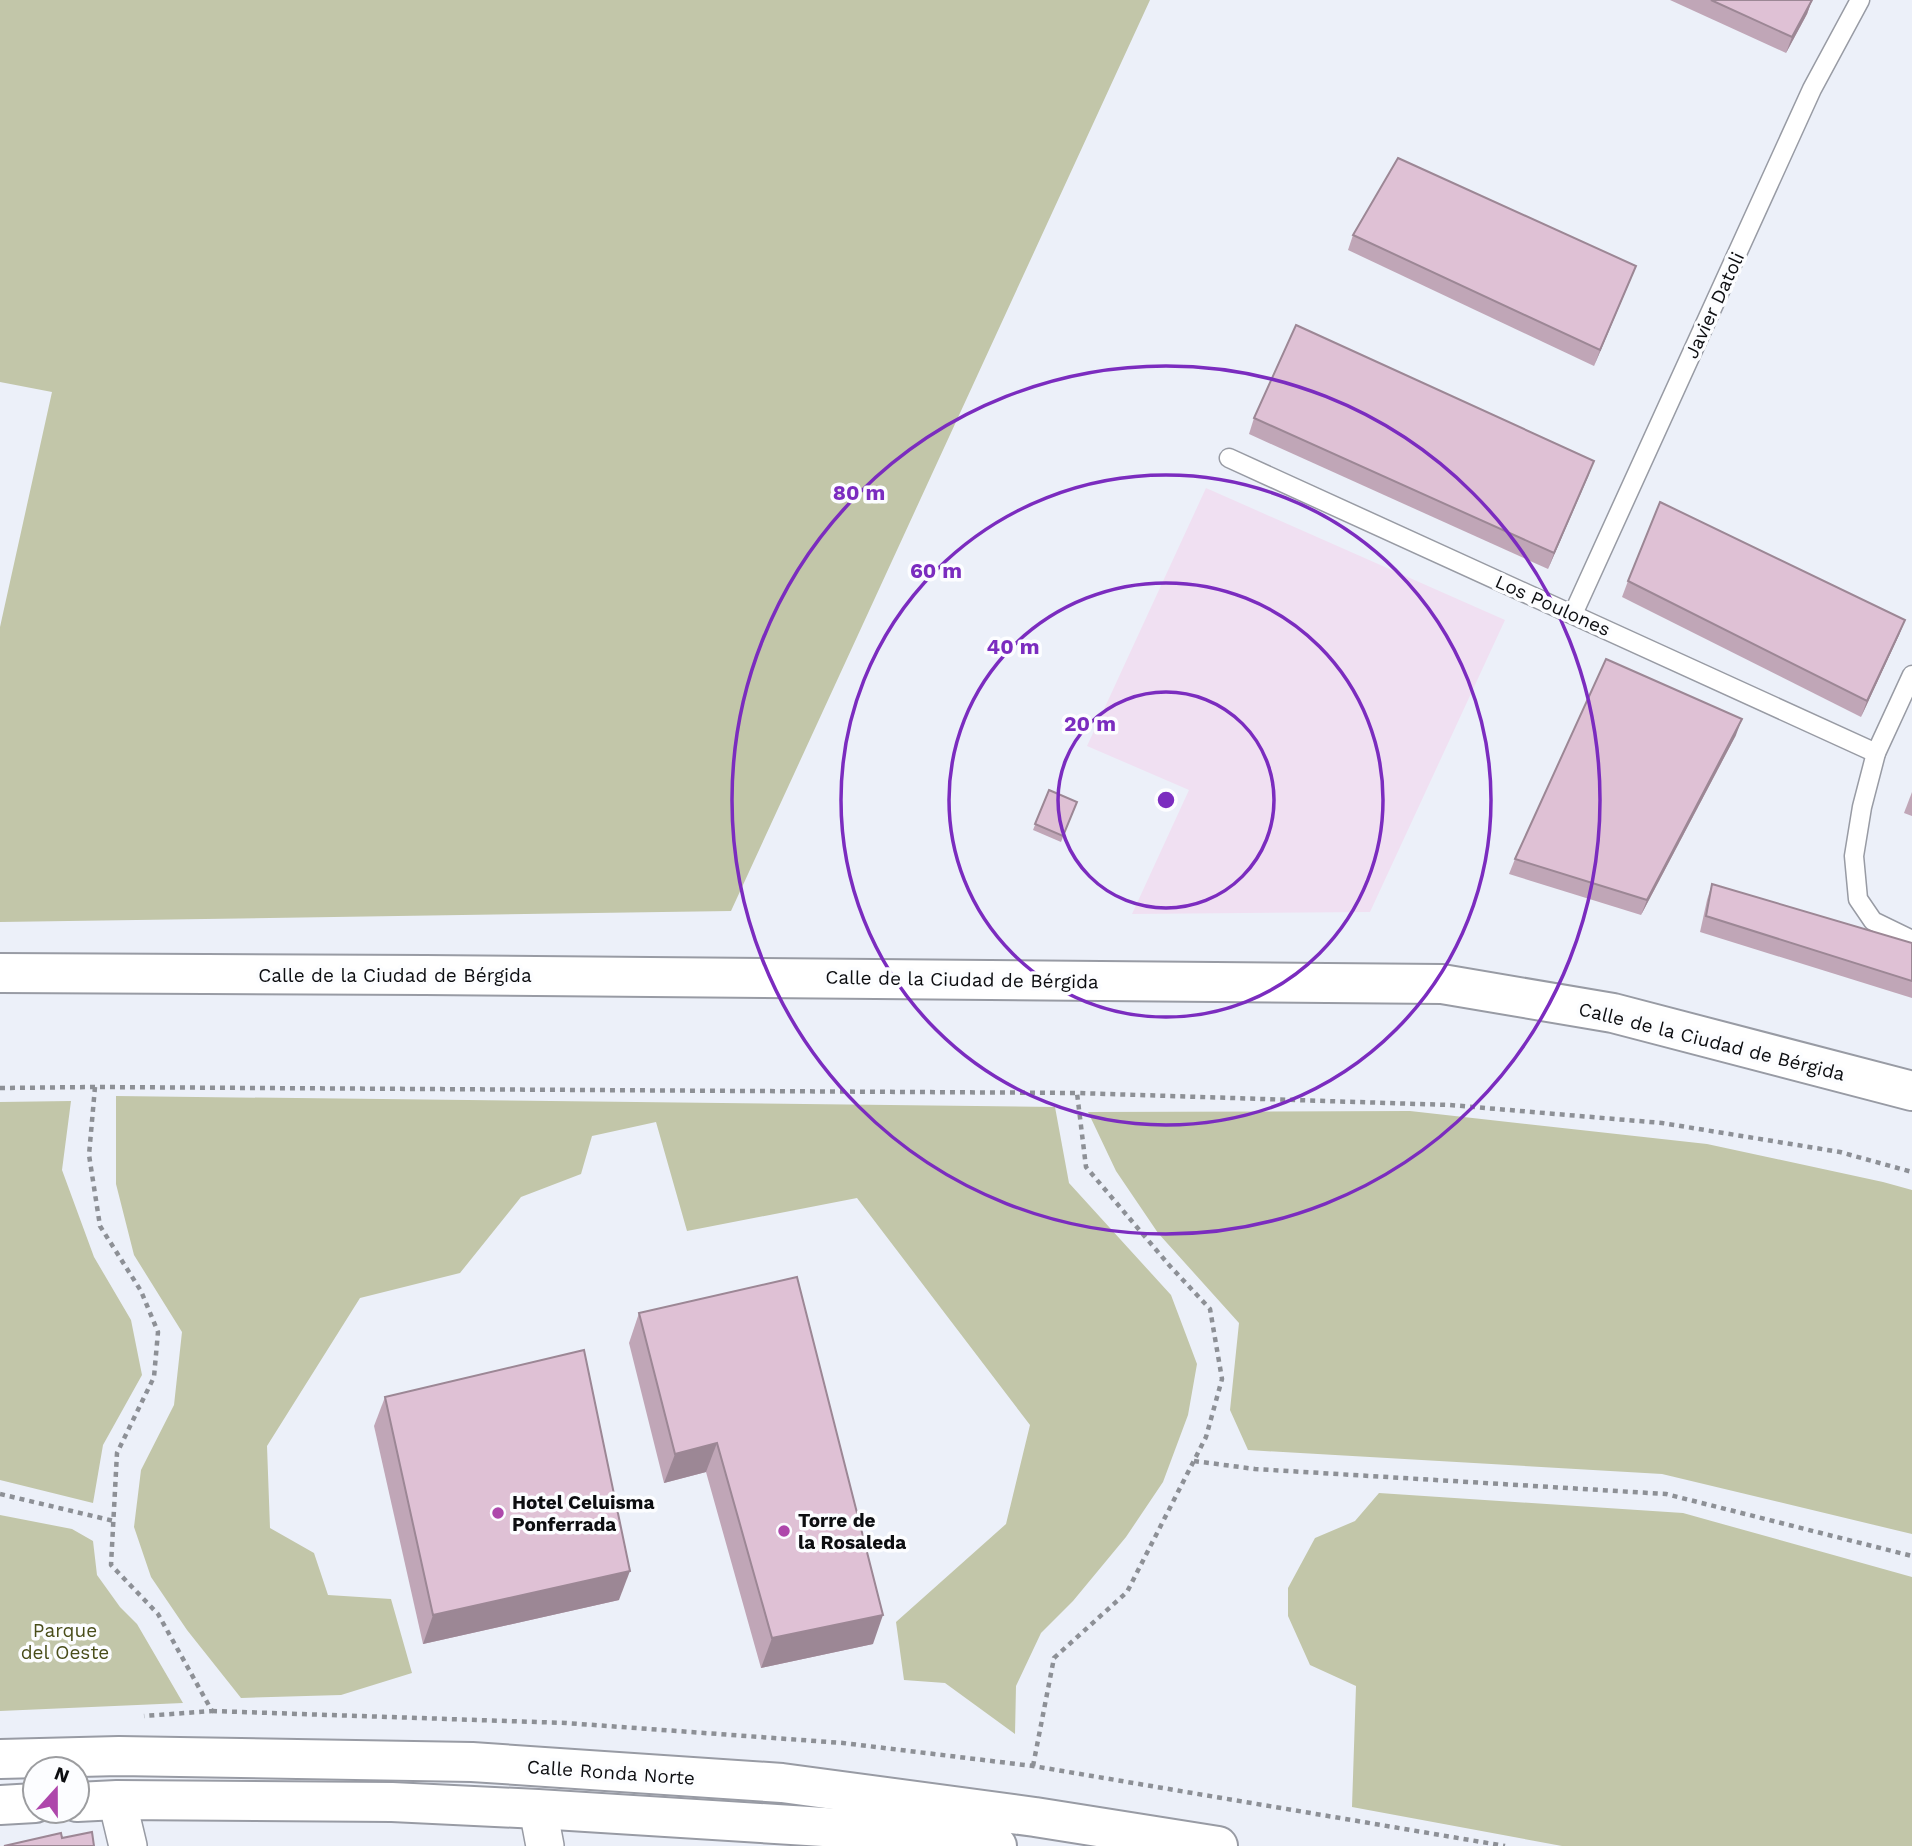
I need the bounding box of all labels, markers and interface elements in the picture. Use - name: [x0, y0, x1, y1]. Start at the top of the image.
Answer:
- street label: Javier Datoli: [1680, 248, 1749, 362]
- text: 80 m: [833, 480, 885, 505]
- text: 60 m: [910, 558, 962, 583]
- street label: Los Poulones: [1492, 570, 1614, 641]
- text: 40 m: [987, 634, 1039, 659]
- text: 20 m: [1064, 711, 1116, 736]
- centre of rings: [1154, 788, 1178, 812]
- street label: Calle de la Ciudad de Bérgida: [258, 964, 532, 987]
- street label: Calle de la Ciudad de Bérgida: [825, 966, 1099, 993]
- street label: Calle de la Ciudad de Bérgida: [1576, 997, 1848, 1086]
- place label: Hotel Celuisma Ponferrada: [512, 1491, 655, 1536]
- marker: Hotel Celuisma Ponferrada: [490, 1505, 506, 1521]
- place label: Torre de la Rosaleda: [798, 1509, 906, 1554]
- marker: Torre de la Rosaleda: [776, 1523, 792, 1539]
- park label: Parque del Oeste: [21, 1619, 109, 1664]
- north arrow: [21, 1755, 91, 1825]
- street label: Calle Ronda Norte: [526, 1755, 696, 1790]
- text: N: [51, 1761, 73, 1788]

